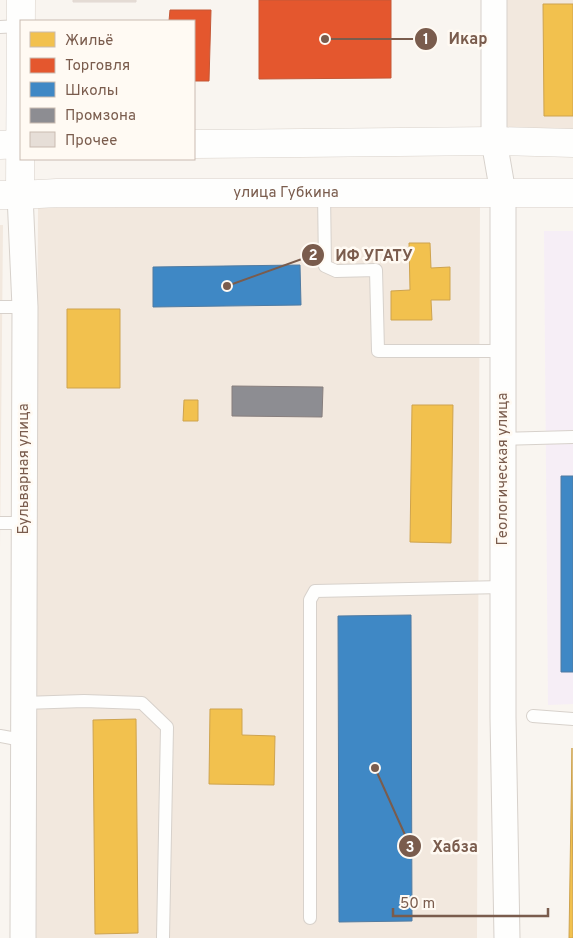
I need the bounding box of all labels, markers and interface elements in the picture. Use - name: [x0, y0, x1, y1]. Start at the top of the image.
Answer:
- legend: [20, 20, 195, 160]
- callout: Икар: [413, 23, 497, 54]
- text: Икар: [448, 30, 488, 50]
- text: 1: [423, 31, 429, 50]
- text: Жильё: [65, 32, 113, 51]
- text: Торговля: [65, 57, 130, 76]
- text: Школы: [65, 82, 119, 101]
- text: Промзона: [65, 107, 136, 126]
- text: Прочее: [65, 132, 117, 151]
- street label: улица Губкина: [233, 184, 339, 203]
- callout: ИФ УГАТУ: [301, 240, 423, 271]
- text: 2: [308, 247, 318, 266]
- text: ИФ УГАТУ: [335, 247, 413, 267]
- street label: Геологическая улица: [494, 393, 513, 545]
- street label: Бульварная улица: [15, 403, 34, 535]
- callout: Хабза: [397, 831, 488, 862]
- text: Хабза: [432, 838, 478, 858]
- text: 3: [406, 839, 415, 858]
- scale bar: [393, 886, 548, 918]
- text: 50 m: [400, 895, 435, 914]

